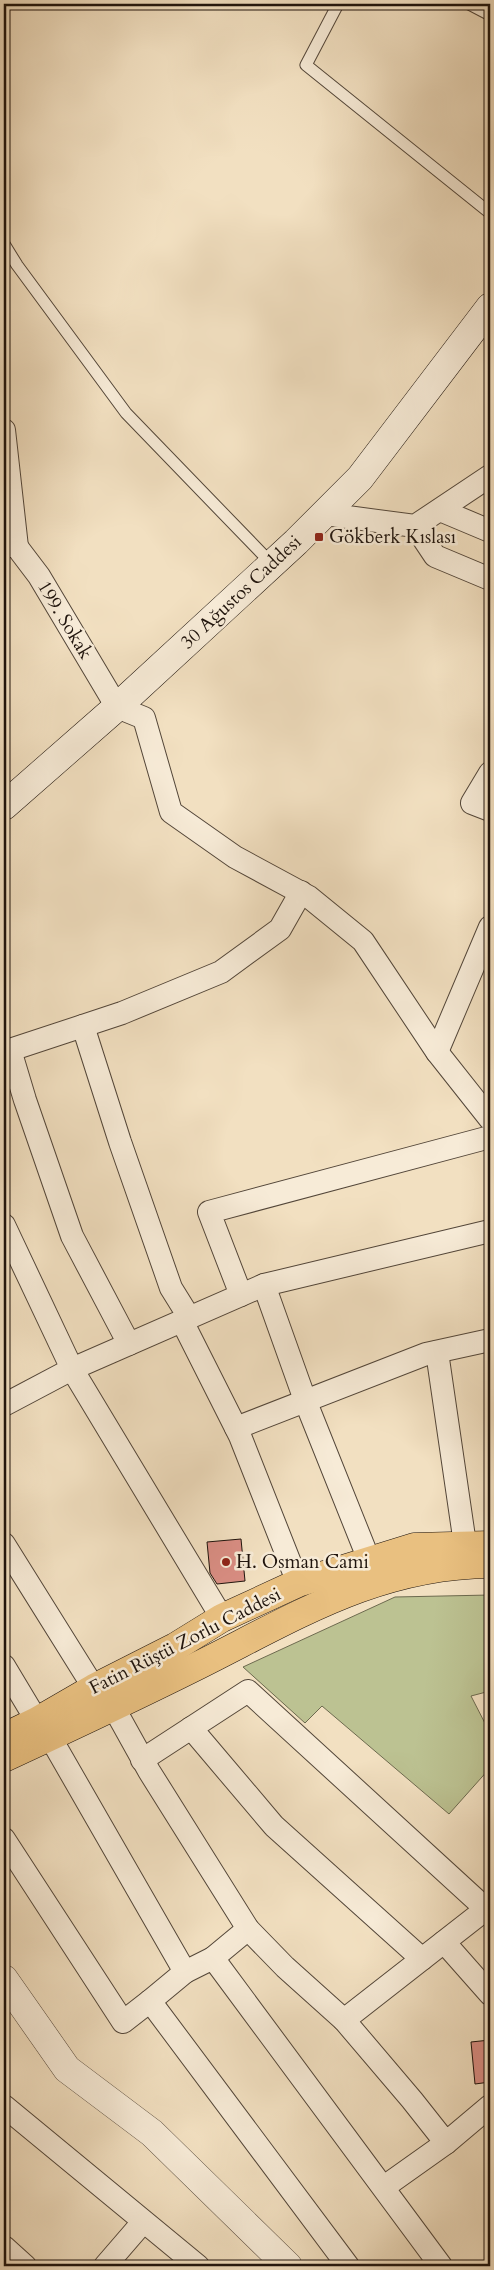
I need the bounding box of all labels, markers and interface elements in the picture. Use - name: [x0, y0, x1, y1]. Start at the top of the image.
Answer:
- place label: Gökberk Kıslası: [329, 524, 456, 550]
- street label: 30 Ağustos Caddesi: [175, 529, 307, 655]
- marker: Gökberk Kıslası: [313, 531, 325, 543]
- street label: 199. Sokak: [31, 576, 99, 665]
- place label: H. Osman Cami: [236, 1549, 369, 1575]
- marker: H. Osman Cami: [220, 1556, 232, 1568]
- street label: Fatin Rüştü Zorlu Caddesi: [85, 1581, 285, 1701]

